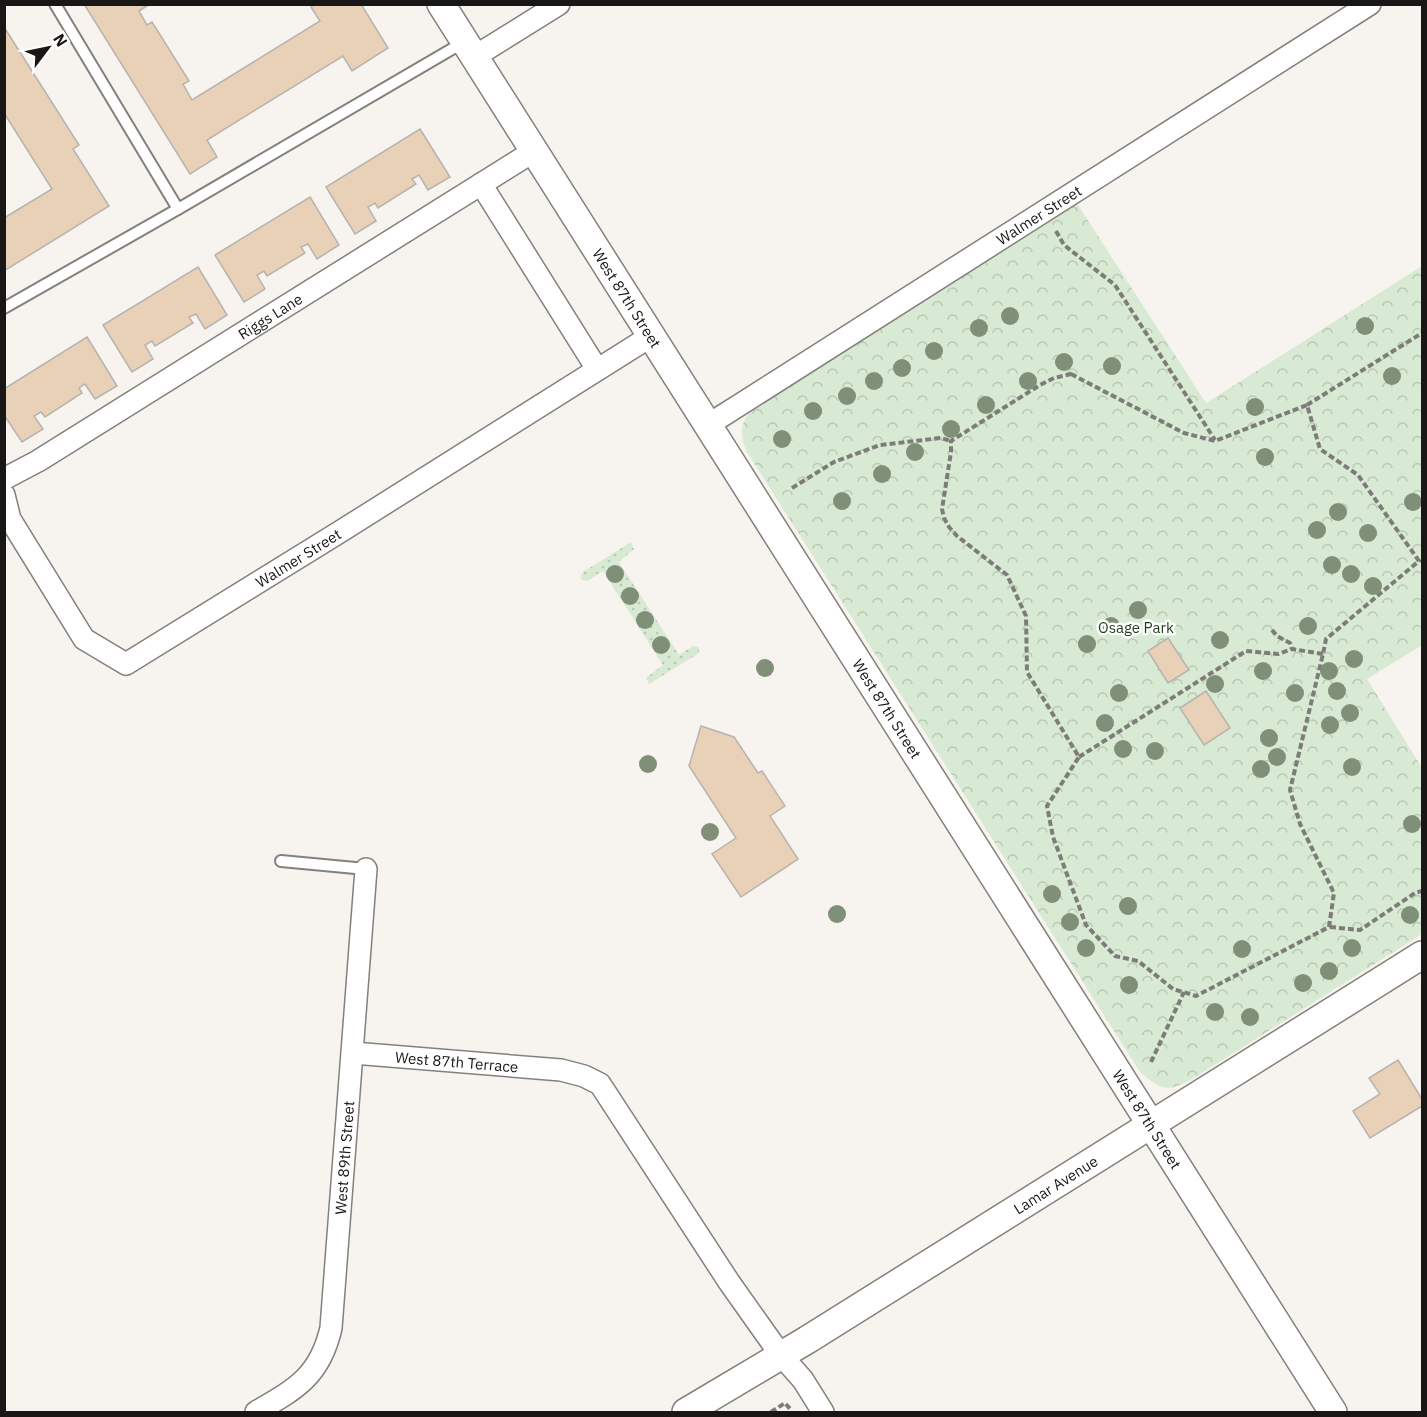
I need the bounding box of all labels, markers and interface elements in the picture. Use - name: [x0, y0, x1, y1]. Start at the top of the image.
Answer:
- north arrow: [18, 18, 78, 78]
- text: N: [49, 30, 72, 50]
- street label: Walmer Street: [993, 181, 1085, 249]
- street label: West 87th Street: [589, 245, 666, 351]
- street label: Riggs Lane: [234, 289, 306, 343]
- street label: Walmer Street: [252, 524, 344, 591]
- park label: Osage Park: [1098, 618, 1174, 637]
- street label: West 87th Street: [849, 655, 926, 762]
- street label: West 87th Terrace: [394, 1047, 519, 1076]
- street label: West 87th Street: [1109, 1066, 1186, 1172]
- street label: West 89th Street: [330, 1100, 358, 1215]
- street label: Lamar Avenue: [1010, 1151, 1101, 1218]

